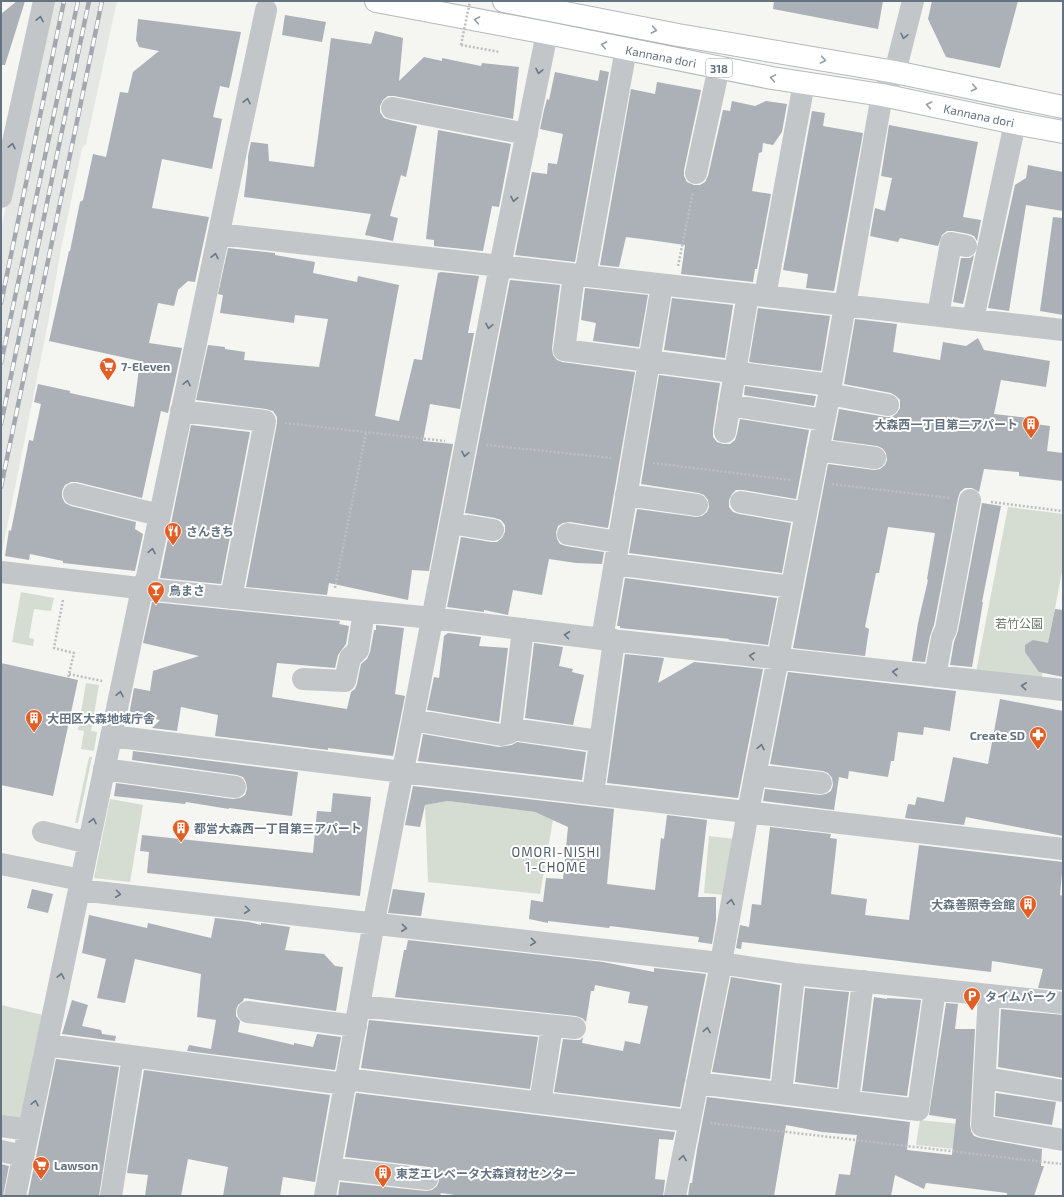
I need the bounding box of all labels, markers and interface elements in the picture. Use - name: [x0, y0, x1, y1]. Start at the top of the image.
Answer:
- one-way arrow: [35, 15, 43, 22]
- one-way arrow: [474, 16, 480, 25]
- one-way arrow: [650, 26, 657, 34]
- one-way arrow: [900, 32, 909, 39]
- one-way arrow: [601, 41, 607, 49]
- street label: Kannana dori: [624, 42, 698, 70]
- one-way arrow: [820, 55, 826, 63]
- road number: 318: [706, 59, 732, 77]
- one-way arrow: [536, 68, 544, 74]
- one-way arrow: [770, 74, 776, 83]
- one-way arrow: [971, 84, 978, 92]
- one-way arrow: [242, 98, 250, 104]
- one-way arrow: [926, 101, 932, 109]
- street label: Kannana dori: [942, 101, 1016, 129]
- one-way arrow: [8, 142, 16, 149]
- one-way arrow: [510, 196, 518, 202]
- one-way arrow: [210, 253, 218, 259]
- one-way arrow: [485, 323, 493, 329]
- supermarket icon: 7-Eleven: [98, 356, 118, 381]
- place label: 7-Eleven: [121, 359, 170, 373]
- one-way arrow: [182, 380, 190, 386]
- building icon: 大森西一丁目第二アパート: [1021, 414, 1041, 439]
- place label: 大森西一丁目第二アパート: [874, 417, 1018, 431]
- one-way arrow: [461, 451, 469, 457]
- restaurant icon: さんきち: [163, 521, 183, 546]
- place label: さんきち: [186, 524, 234, 538]
- one-way arrow: [148, 548, 156, 554]
- bar icon: 鳥まさ: [146, 580, 166, 605]
- place label: 鳥まさ: [169, 583, 205, 597]
- park label: 若竹公園: [995, 616, 1043, 630]
- one-way arrow: [564, 630, 570, 639]
- one-way arrow: [749, 652, 755, 661]
- one-way arrow: [892, 667, 898, 676]
- one-way arrow: [1021, 682, 1027, 691]
- one-way arrow: [115, 691, 123, 697]
- building icon: 大田区大森地域庁舎: [24, 708, 44, 733]
- place label: 大田区大森地域庁舎: [47, 711, 155, 725]
- pharmacy icon: Create SD: [1028, 725, 1048, 750]
- place label: Create SD: [970, 728, 1025, 742]
- one-way arrow: [756, 744, 764, 750]
- one-way arrow: [89, 818, 97, 824]
- building icon: 都営大森西一丁目第三アパート: [171, 818, 191, 843]
- place label: 都営大森西一丁目第三アパート: [194, 821, 362, 835]
- district label: OMORI-NISHI 1-CHOME: [511, 844, 601, 875]
- one-way arrow: [115, 890, 121, 899]
- building icon: 大森善照寺会館: [1018, 894, 1038, 919]
- place label: 大森善照寺会館: [931, 897, 1015, 911]
- one-way arrow: [726, 899, 735, 905]
- one-way arrow: [244, 905, 250, 914]
- one-way arrow: [401, 923, 407, 932]
- one-way arrow: [530, 937, 536, 946]
- one-way arrow: [57, 973, 65, 979]
- parking icon: タイムパーク: [962, 986, 982, 1011]
- place label: タイムパーク: [985, 989, 1057, 1003]
- one-way arrow: [703, 1027, 711, 1033]
- one-way arrow: [30, 1100, 38, 1106]
- supermarket icon: Lawson: [31, 1155, 51, 1180]
- one-way arrow: [678, 1155, 686, 1161]
- place label: Lawson: [54, 1158, 98, 1172]
- building icon: 東芝エレベータ大森資材センター: [373, 1163, 393, 1188]
- place label: 東芝エレベータ大森資材センター: [396, 1166, 576, 1180]

